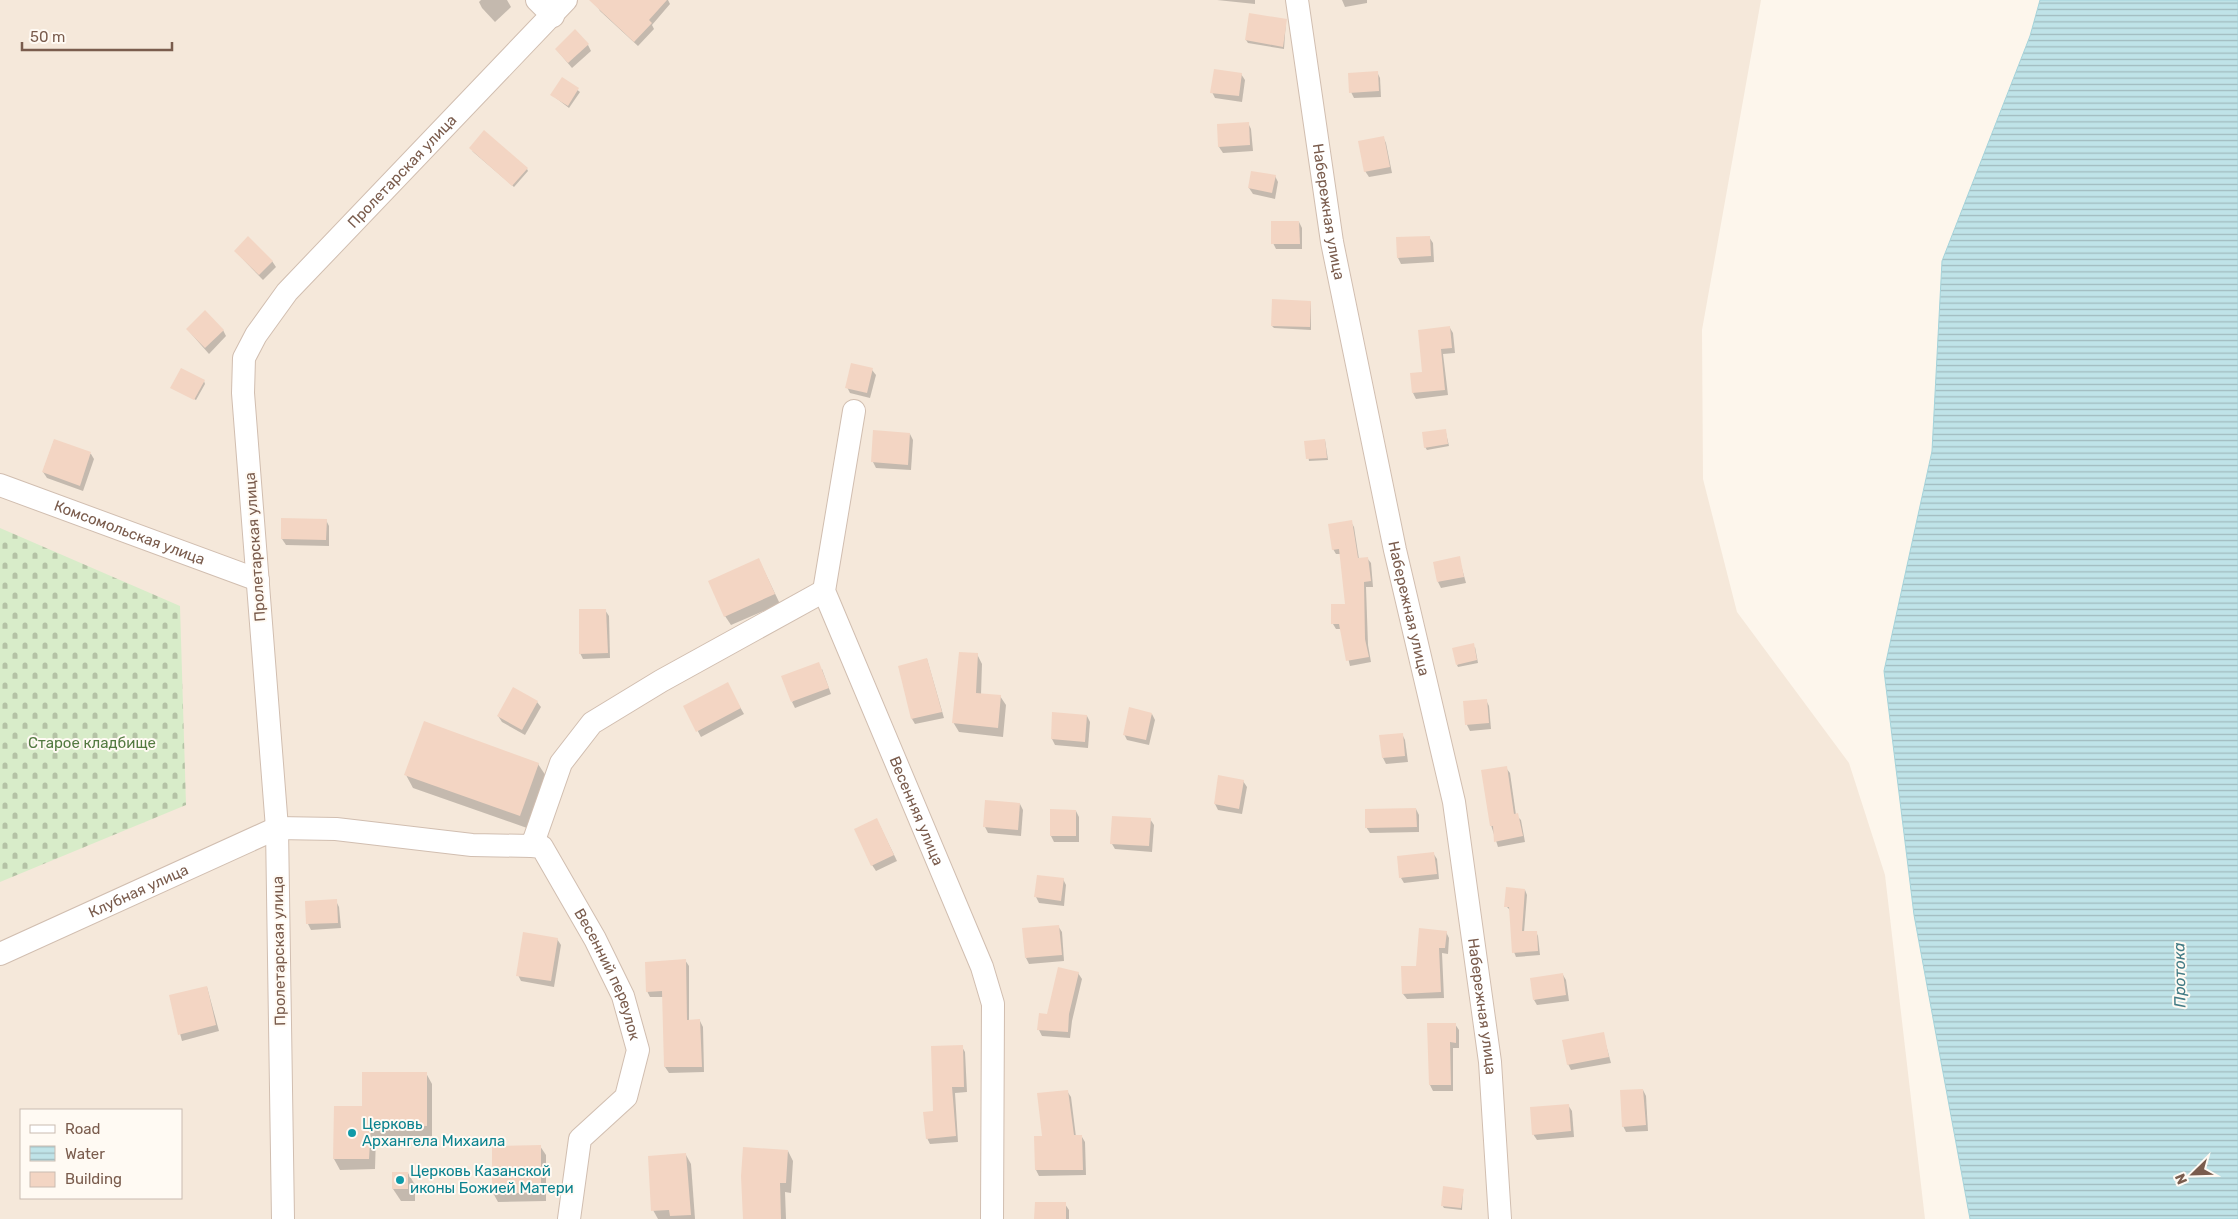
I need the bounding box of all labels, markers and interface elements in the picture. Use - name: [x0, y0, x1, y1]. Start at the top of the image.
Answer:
- scale bar: [22, 20, 172, 52]
- text: 50 m: [30, 28, 65, 46]
- street label: Пролетарская улица: [344, 111, 460, 232]
- street label: Набережная улица: [1309, 142, 1349, 281]
- street label: Пролетарская улица: [241, 472, 269, 622]
- street label: Комсомольская улица: [52, 497, 207, 569]
- street label: Набережная улица: [1384, 540, 1433, 678]
- park label: Старое кладбище: [28, 734, 156, 752]
- street label: Весенняя улица: [886, 754, 947, 868]
- street label: Клубная улица: [86, 861, 191, 922]
- street label: Пролетарская улица: [269, 876, 289, 1026]
- street label: Весенний переулок: [570, 905, 644, 1042]
- street label: Набережная улица: [1464, 937, 1500, 1075]
- water label: Протока: [2169, 942, 2190, 1008]
- legend: [20, 1109, 182, 1199]
- place label: Церковь Архангела Михаила: [362, 1115, 505, 1150]
- text: Road: [65, 1120, 101, 1138]
- marker: Церковь Архангела Михаила: [346, 1127, 358, 1139]
- text: Water: [65, 1145, 105, 1163]
- north arrow: [2168, 1149, 2218, 1199]
- place label: Церковь Казанской иконы Божией Матери: [410, 1162, 574, 1197]
- text: Building: [65, 1170, 122, 1188]
- text: N: [2172, 1171, 2191, 1187]
- marker: Церковь Казанской иконы Божией Матери: [394, 1174, 406, 1186]

